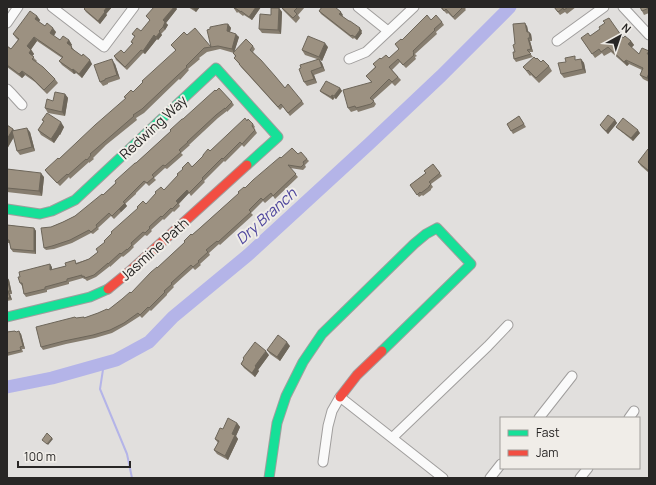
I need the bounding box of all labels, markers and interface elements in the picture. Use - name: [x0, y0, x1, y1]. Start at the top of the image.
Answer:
- north arrow: [600, 16, 640, 56]
- text: N: [619, 20, 635, 36]
- street label: Redwing Way: [115, 90, 191, 163]
- water label: Dry Branch: [231, 182, 302, 249]
- street label: Jasmine Path: [116, 213, 192, 285]
- legend: [500, 417, 640, 469]
- text: Fast: [536, 424, 560, 441]
- scale bar: [18, 443, 130, 469]
- text: Jam: [536, 444, 558, 461]
- text: 100 m: [24, 448, 56, 465]

